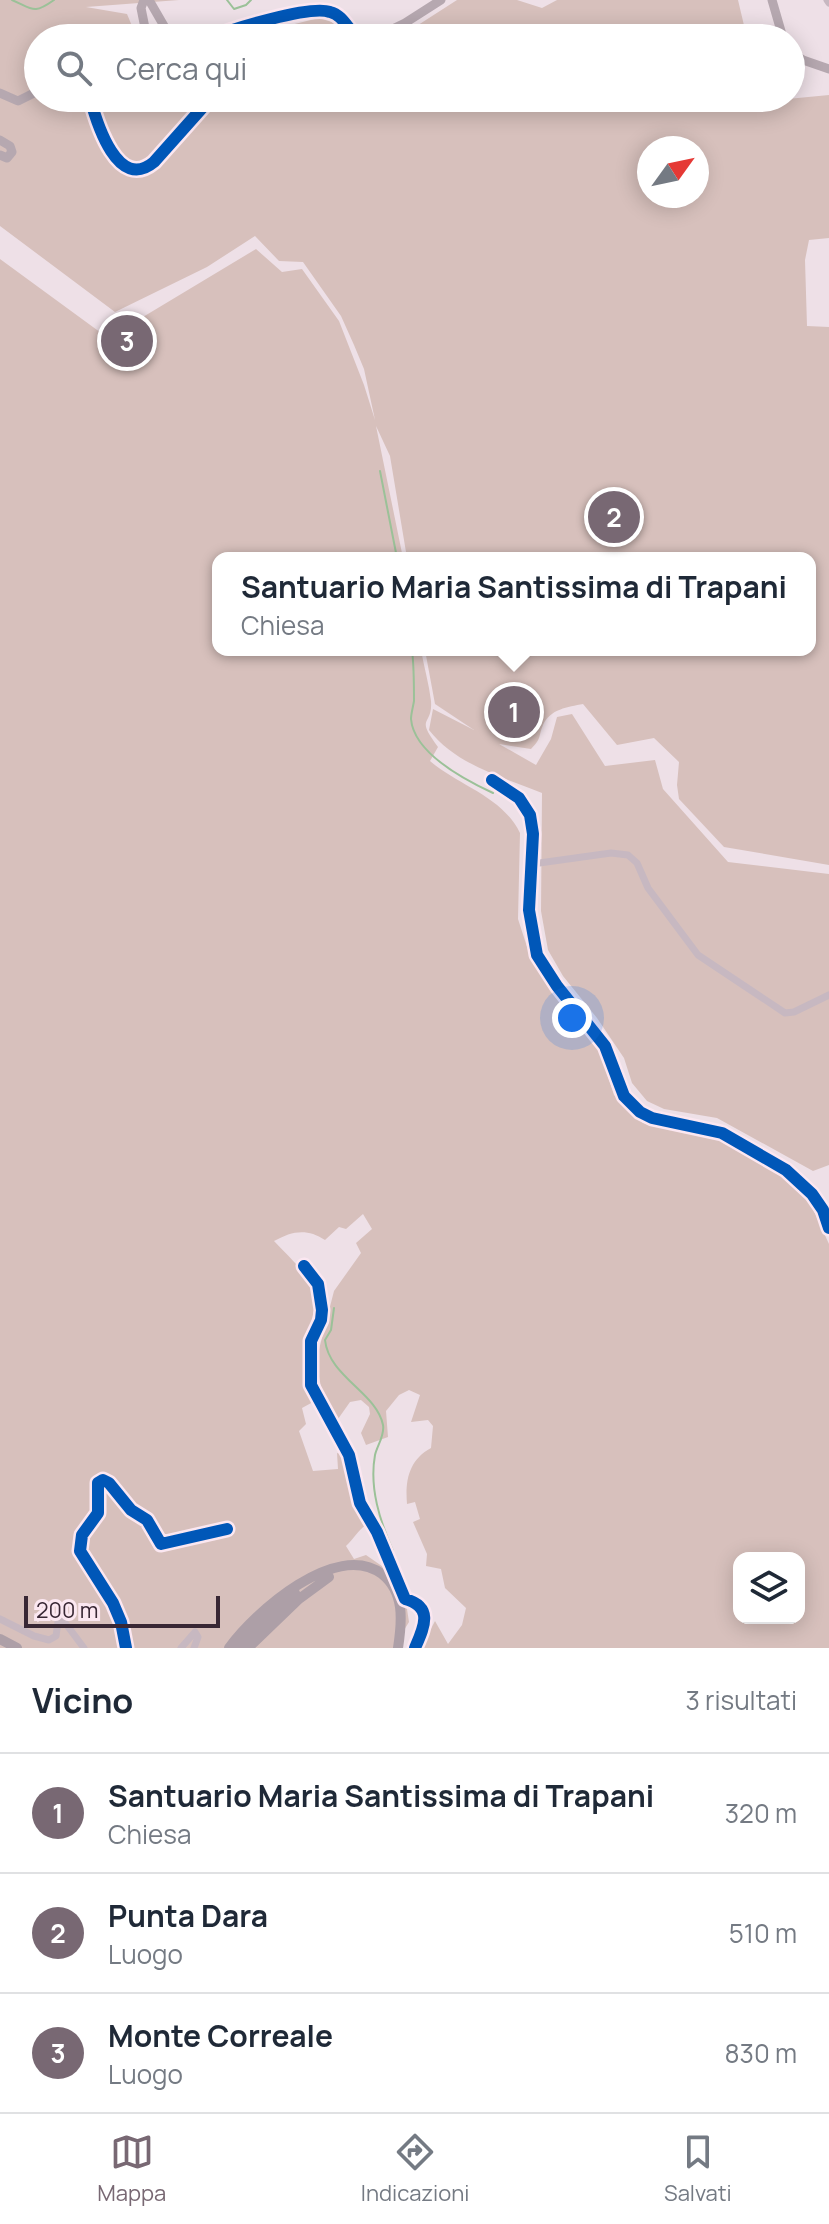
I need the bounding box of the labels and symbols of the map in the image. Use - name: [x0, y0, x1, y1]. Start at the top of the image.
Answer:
- north arrow: [637, 136, 709, 208]
- pin: 3: [101, 311, 153, 371]
- pin: 2: [588, 487, 640, 547]
- pin: 1: [488, 682, 540, 742]
- your location: [552, 998, 592, 1038]
- scale bar: [24, 1592, 220, 1628]

